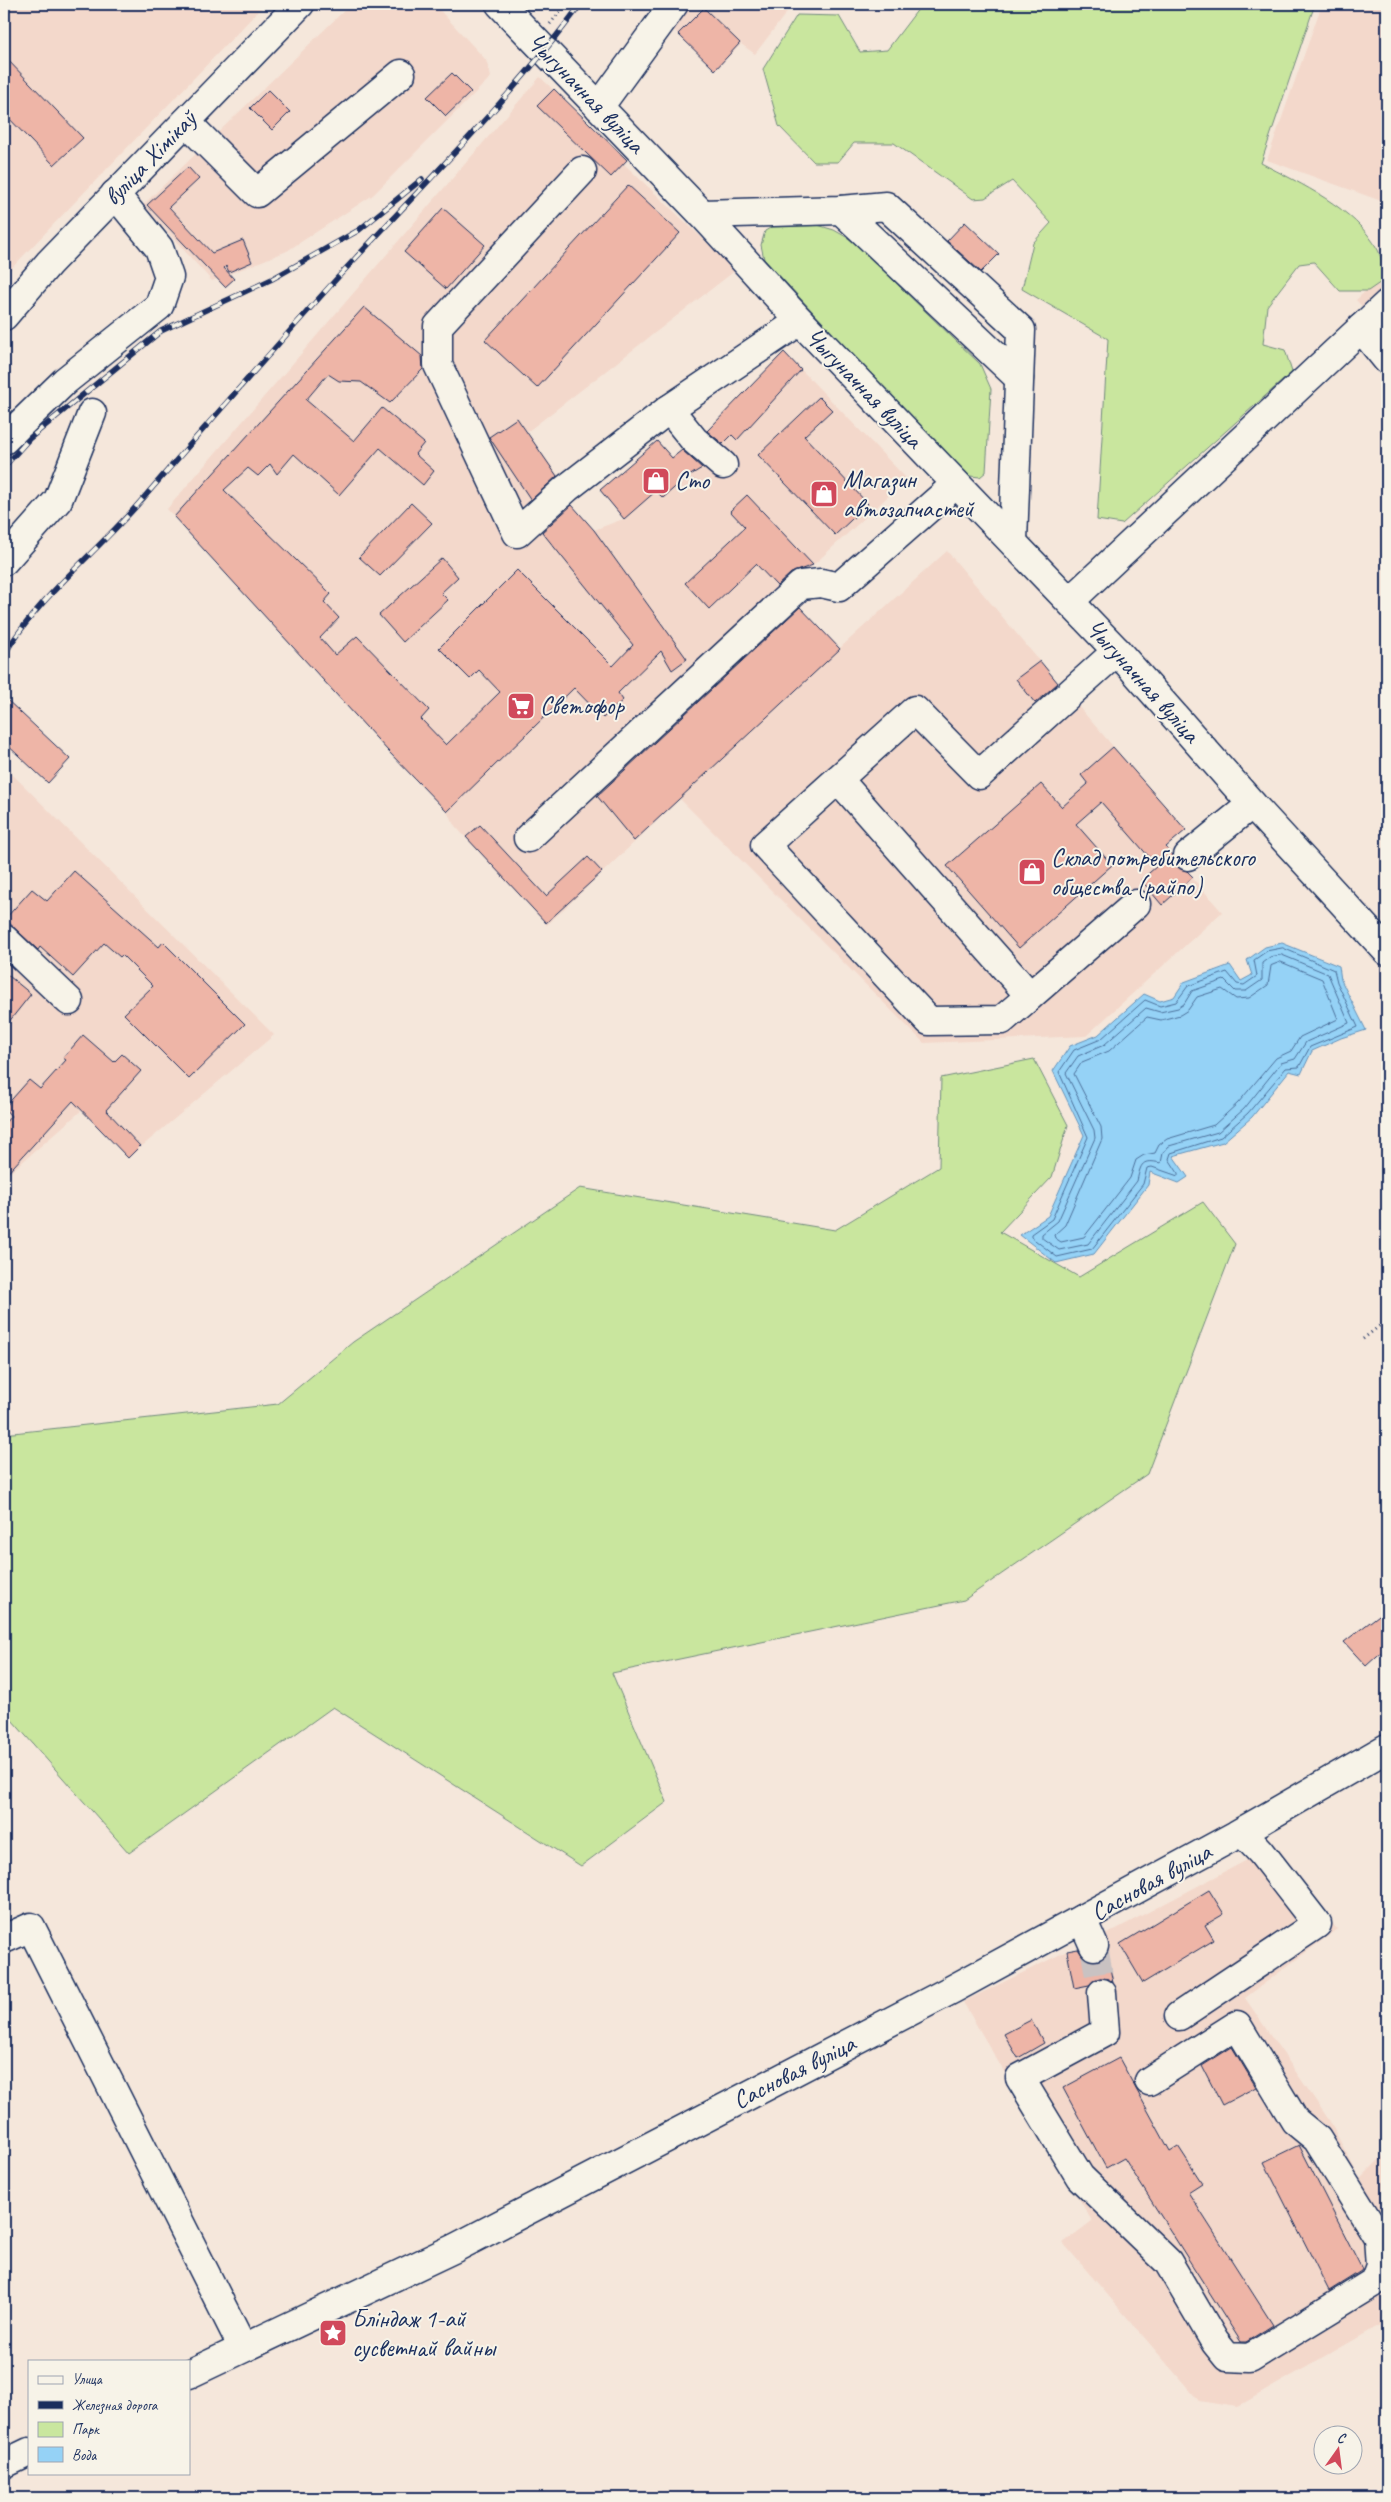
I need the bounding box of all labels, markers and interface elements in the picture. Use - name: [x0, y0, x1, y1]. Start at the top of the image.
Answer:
- street label: Чыгуначная вуліца: [520, 26, 653, 162]
- street label: вуліца Хімікаў: [97, 102, 205, 212]
- street label: Чыгуначная вуліца: [798, 321, 931, 457]
- place label: Магазин автозапчастей: [843, 464, 975, 525]
- place label: Сто: [675, 465, 710, 497]
- shop icon: Сто: [641, 466, 671, 496]
- shop icon: Магазин автозапчастей: [809, 479, 839, 509]
- street label: Чыгуначная вуліца: [1079, 612, 1208, 751]
- place label: Светофор: [540, 690, 625, 722]
- supermarket icon: Светофор: [506, 691, 536, 721]
- place label: Склад потребительского общества (райпо): [1051, 842, 1256, 903]
- shop icon: Склад потребительского общества (райпо): [1017, 857, 1047, 887]
- street label: Сасновая вуліца: [1085, 1835, 1219, 1928]
- street label: Сасновая вуліца: [727, 2027, 862, 2116]
- place label: Бліндаж 1-ай сусветнай вайны: [352, 2303, 497, 2364]
- place icon: Бліндаж 1-ай сусветнай вайны: [318, 2318, 348, 2348]
- legend: [28, 2360, 190, 2474]
- text: Улица: [72, 2370, 103, 2389]
- text: Железная дорога: [72, 2396, 159, 2415]
- text: Парк: [72, 2420, 100, 2439]
- north arrow: [1314, 2424, 1364, 2474]
- text: С: [1336, 2429, 1348, 2447]
- text: Вода: [72, 2446, 97, 2465]

